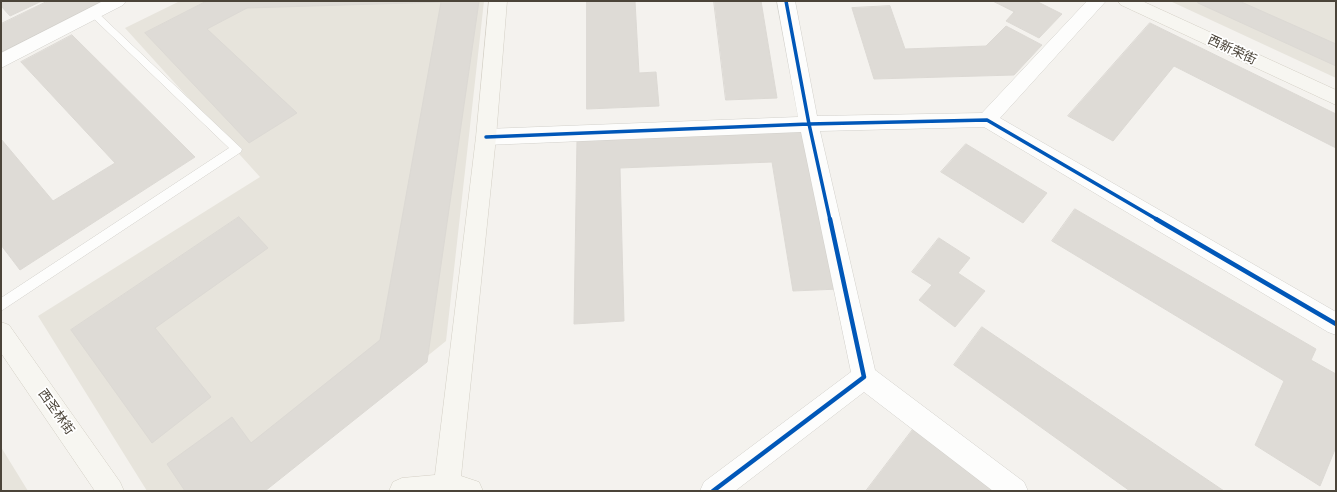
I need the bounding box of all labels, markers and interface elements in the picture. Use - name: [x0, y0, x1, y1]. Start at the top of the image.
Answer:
- street label: 西新荣街: [1205, 32, 1259, 68]
- street label: 西圣林街: [35, 386, 77, 438]

